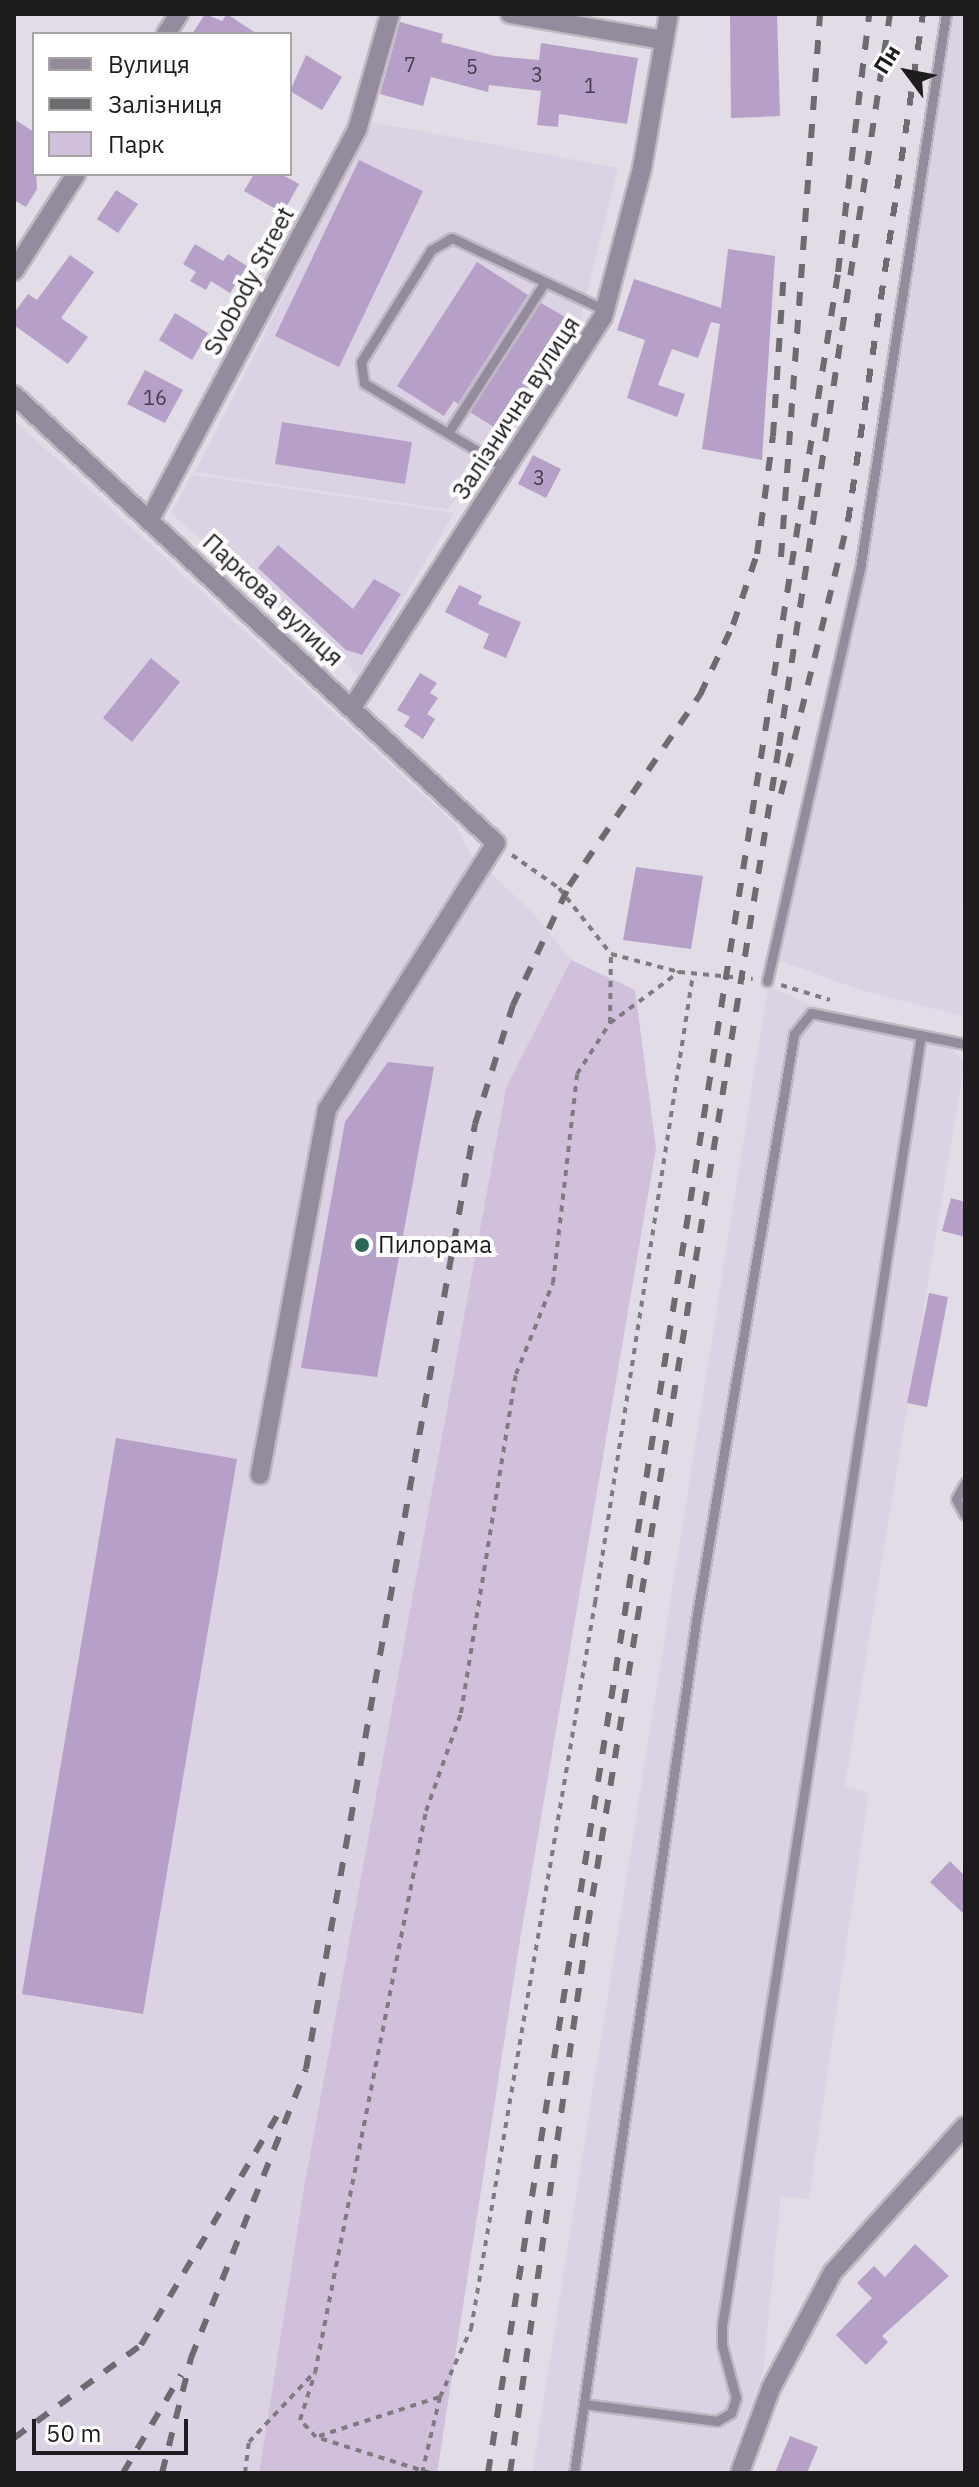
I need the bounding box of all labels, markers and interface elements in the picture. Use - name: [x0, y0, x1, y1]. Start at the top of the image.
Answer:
- legend: [32, 32, 292, 176]
- north arrow: [867, 32, 947, 112]
- text: Пн: [866, 39, 906, 79]
- text: Вулиця: [108, 48, 190, 80]
- house number: 7: [404, 52, 416, 76]
- house number: 5: [466, 54, 478, 78]
- house number: 3: [531, 62, 543, 86]
- house number: 1: [584, 73, 596, 97]
- text: Залізниця: [108, 88, 222, 120]
- text: Парк: [108, 128, 165, 160]
- street label: Svobody Street: [198, 202, 300, 360]
- street label: Залізнична вулиця: [446, 311, 586, 505]
- house number: 16: [143, 385, 167, 409]
- house number: 3: [533, 465, 545, 489]
- street label: Паркова вулиця: [197, 528, 349, 672]
- place label: Пилорама: [378, 1231, 492, 1259]
- marker: Пилорама: [353, 1236, 371, 1254]
- scale bar: [36, 2403, 192, 2453]
- text: 50 m: [46, 2417, 101, 2449]

